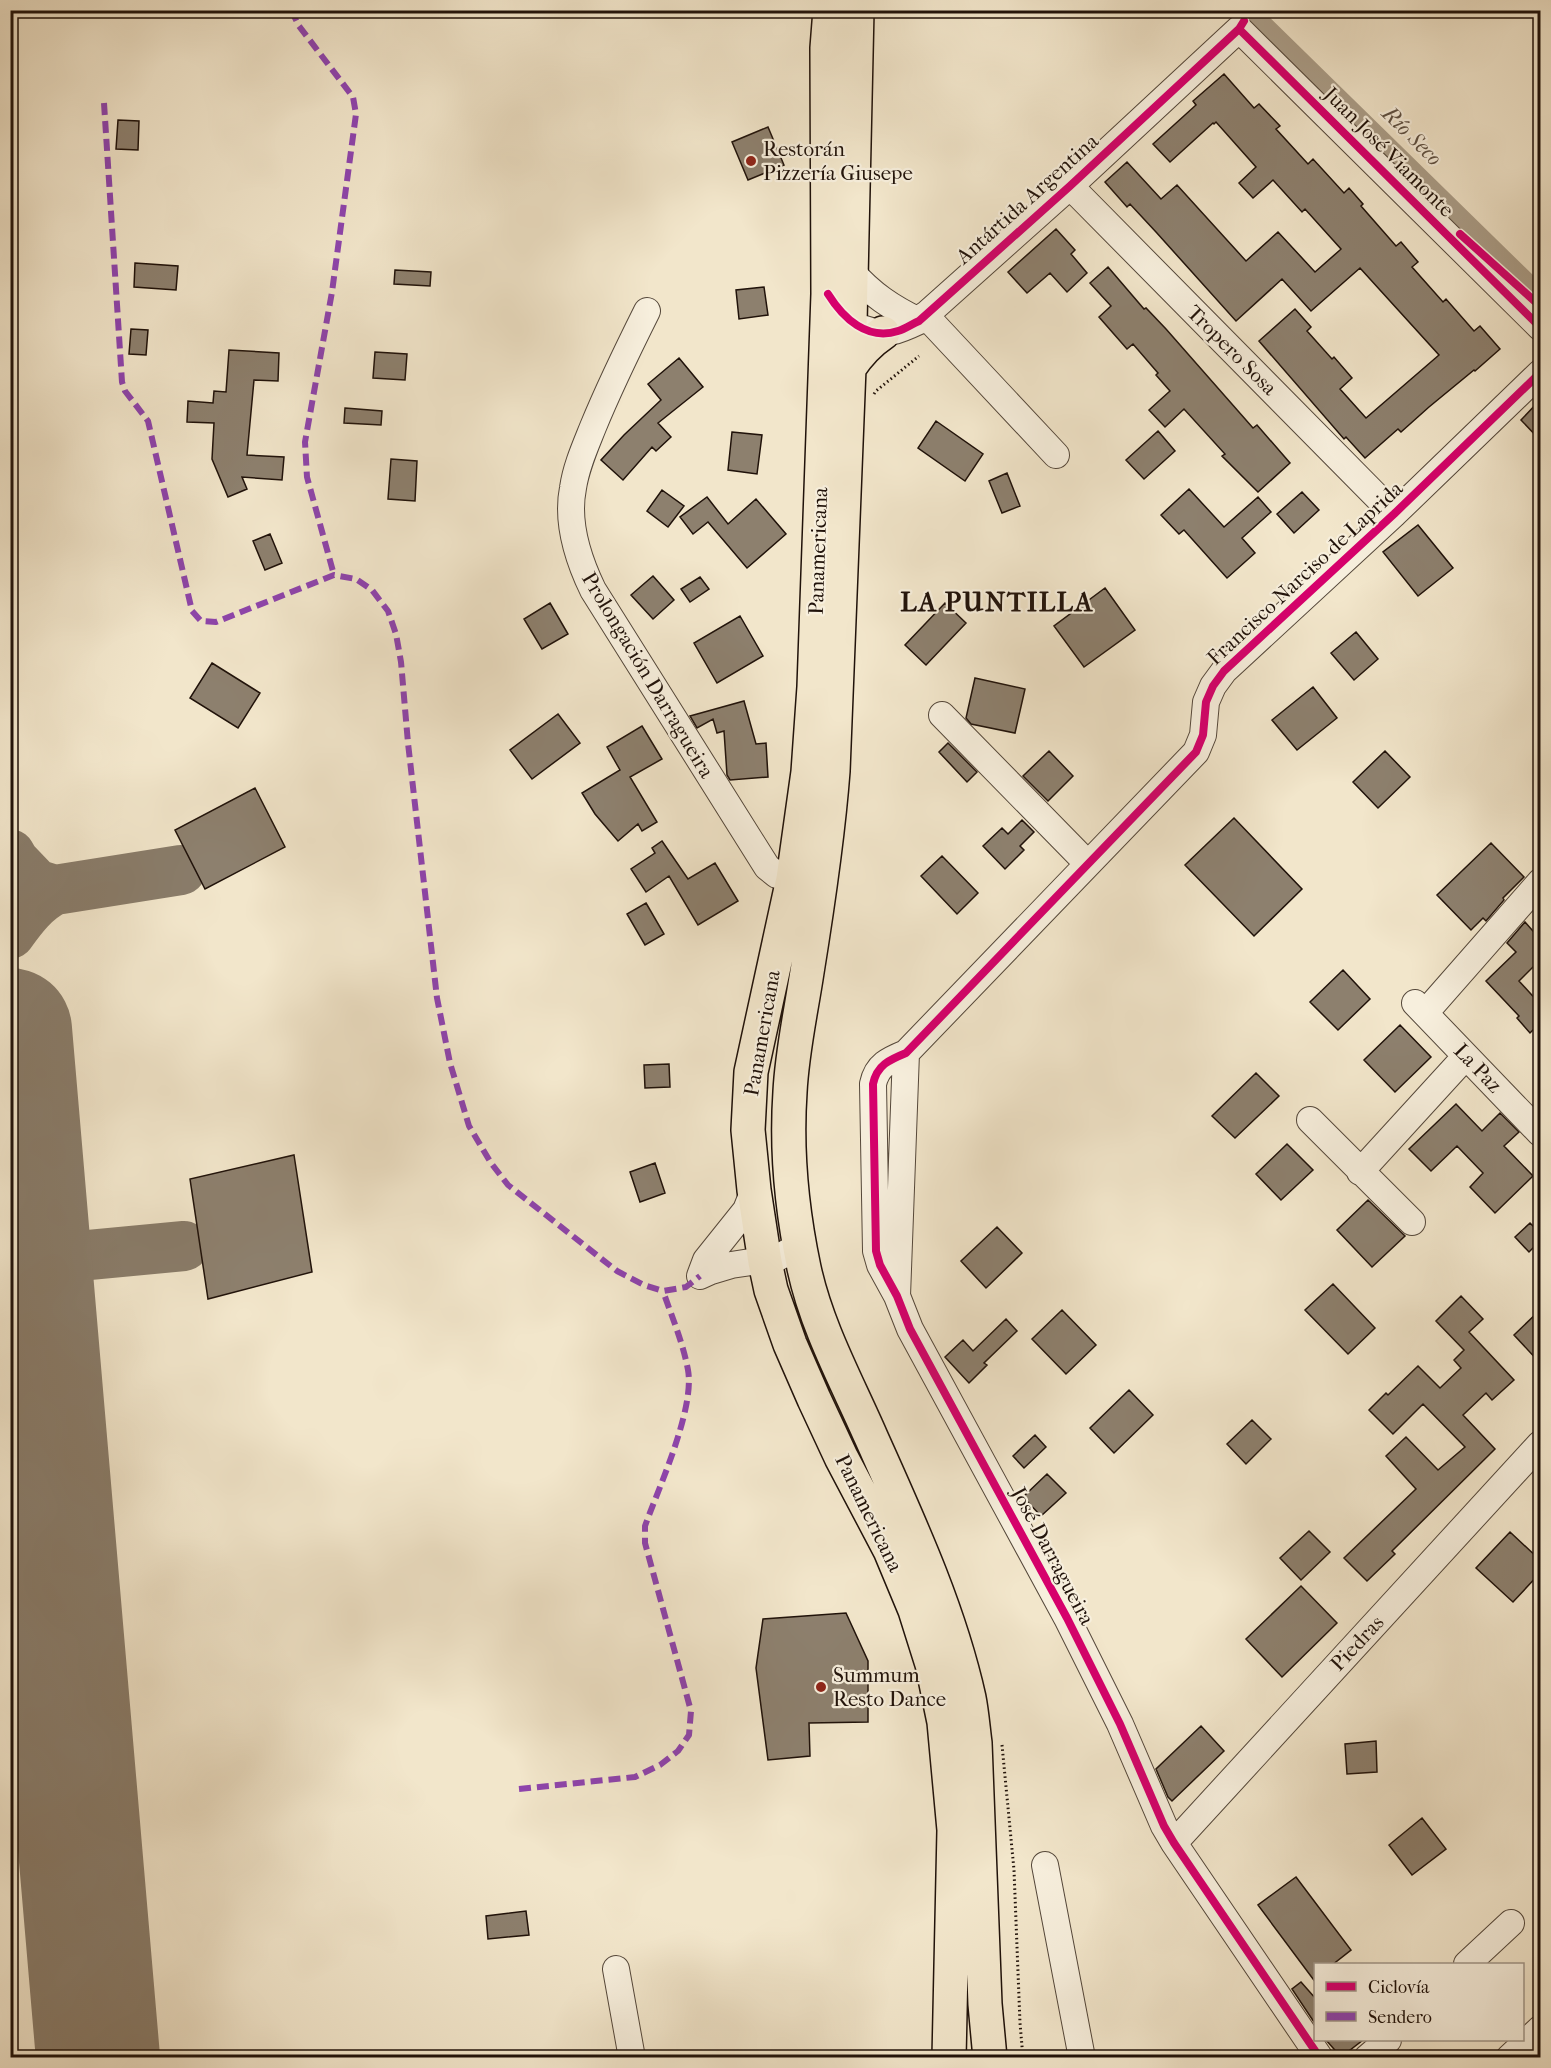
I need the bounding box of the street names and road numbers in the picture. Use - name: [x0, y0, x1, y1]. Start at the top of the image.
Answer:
- street label: Juan José Viamonte: [1318, 81, 1459, 222]
- street label: Antártida Argentina: [950, 129, 1103, 270]
- street label: Tropero Sosa: [1182, 300, 1282, 400]
- street label: Francisco Narciso de Laprida: [1202, 476, 1408, 670]
- street label: Panamericana: [804, 486, 832, 615]
- street label: Prolongación Darragueira: [577, 568, 719, 782]
- street label: Panamericana: [739, 968, 785, 1098]
- street label: La Paz: [1449, 1039, 1507, 1097]
- street label: Panamericana: [830, 1450, 908, 1576]
- street label: José Darragueira: [1006, 1481, 1100, 1629]
- street label: Piedras: [1325, 1610, 1389, 1676]

